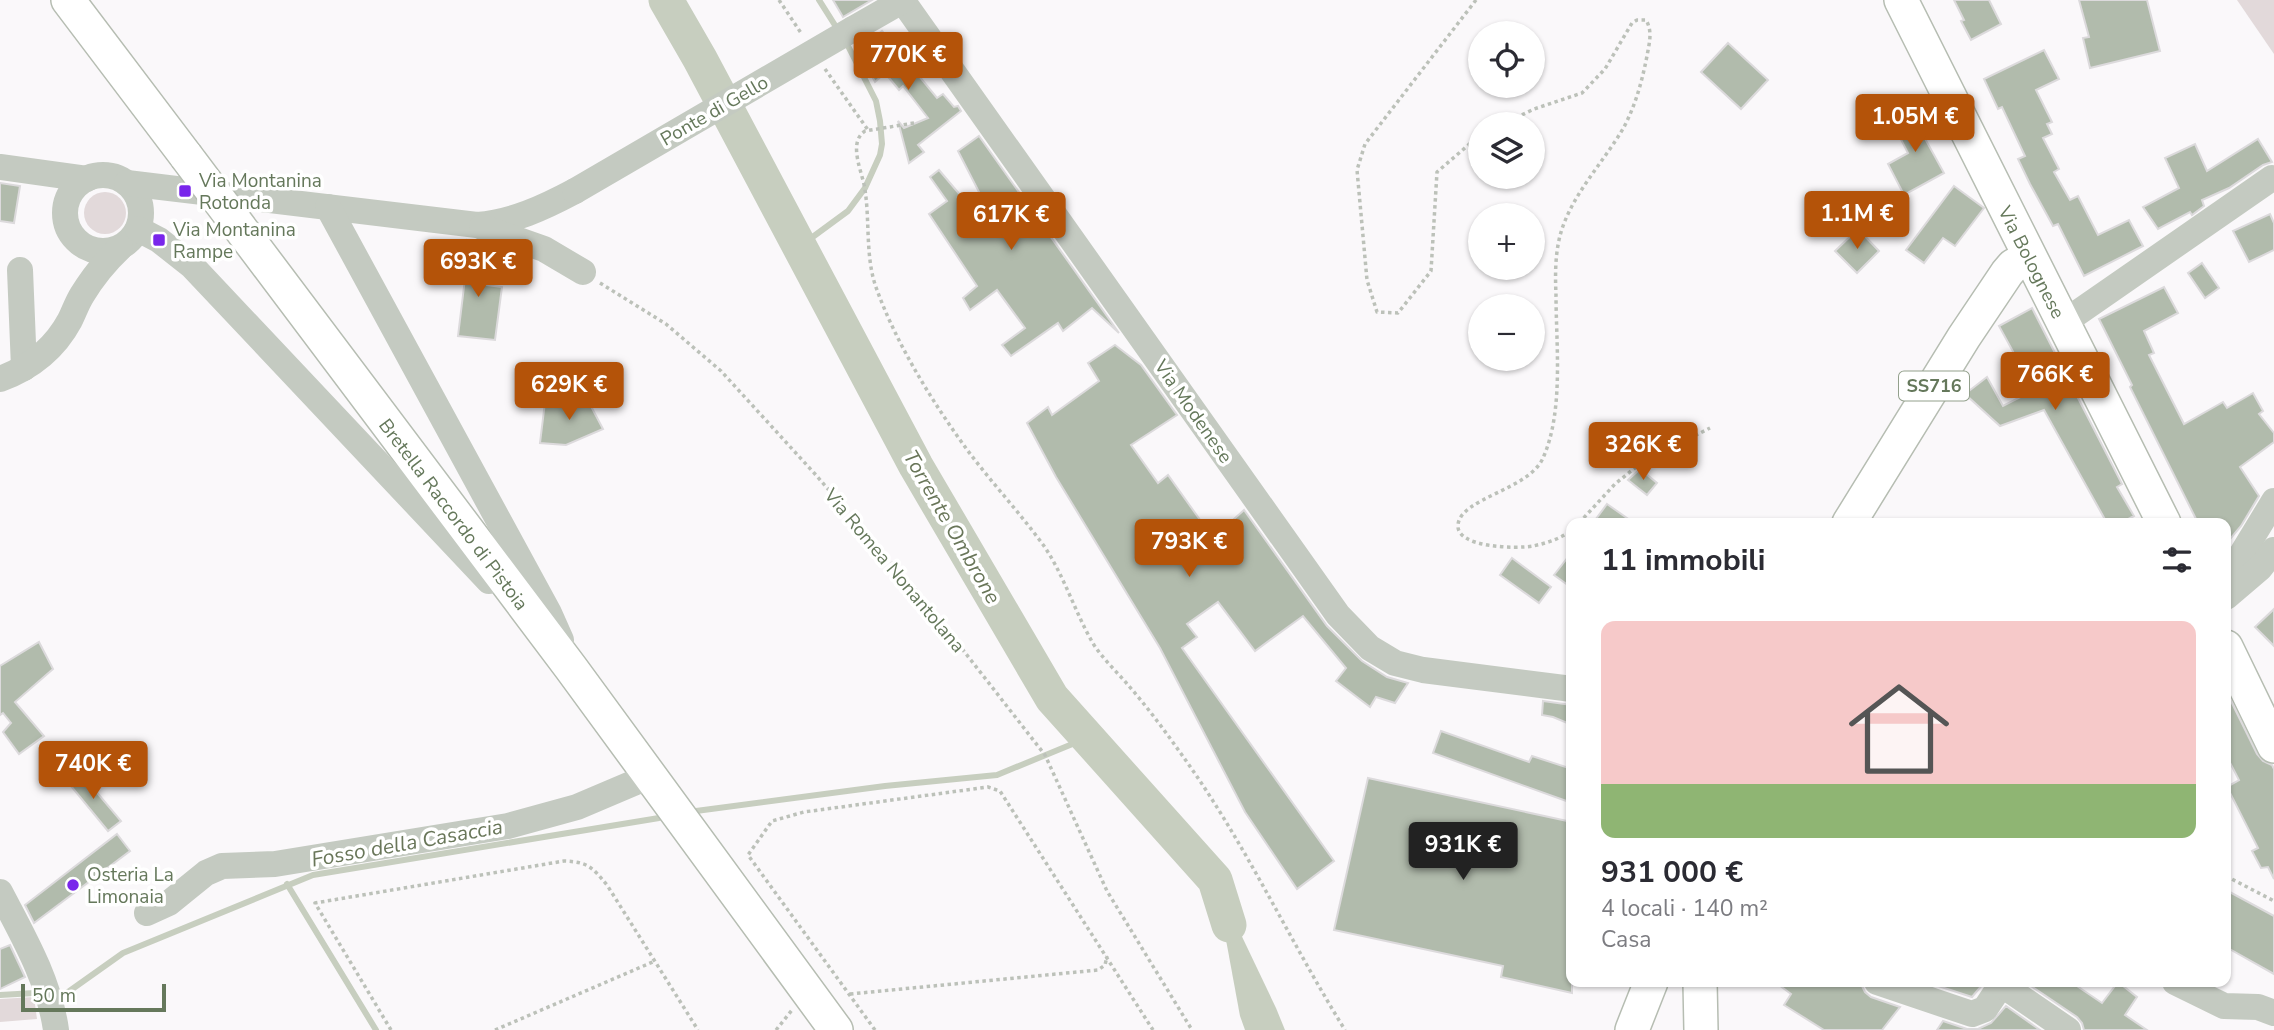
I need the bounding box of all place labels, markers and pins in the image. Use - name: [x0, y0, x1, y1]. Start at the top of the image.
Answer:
- pin: 770K €: [851, 32, 965, 92]
- pin: 1.05M €: [1850, 94, 1980, 154]
- place label: Via Montanina Rotonda: [198, 168, 322, 216]
- marker: Via Montanina Rotonda: [177, 183, 193, 199]
- pin: 1.1M €: [1800, 191, 1914, 251]
- pin: 617K €: [954, 192, 1068, 252]
- place label: Via Montanina Rampe: [172, 217, 296, 265]
- marker: Via Montanina Rampe: [151, 232, 167, 248]
- pin: 693K €: [421, 240, 535, 299]
- pin: 766K €: [1998, 352, 2112, 412]
- pin: 629K €: [512, 362, 626, 422]
- pin: 326K €: [1586, 422, 1700, 482]
- pin: 793K €: [1132, 520, 1246, 579]
- pin: 740K €: [36, 742, 150, 801]
- pin: 931K €: [1406, 822, 1520, 882]
- place label: Osteria La Limonaia: [87, 862, 174, 910]
- marker: Osteria La Limonaia: [65, 877, 81, 893]

